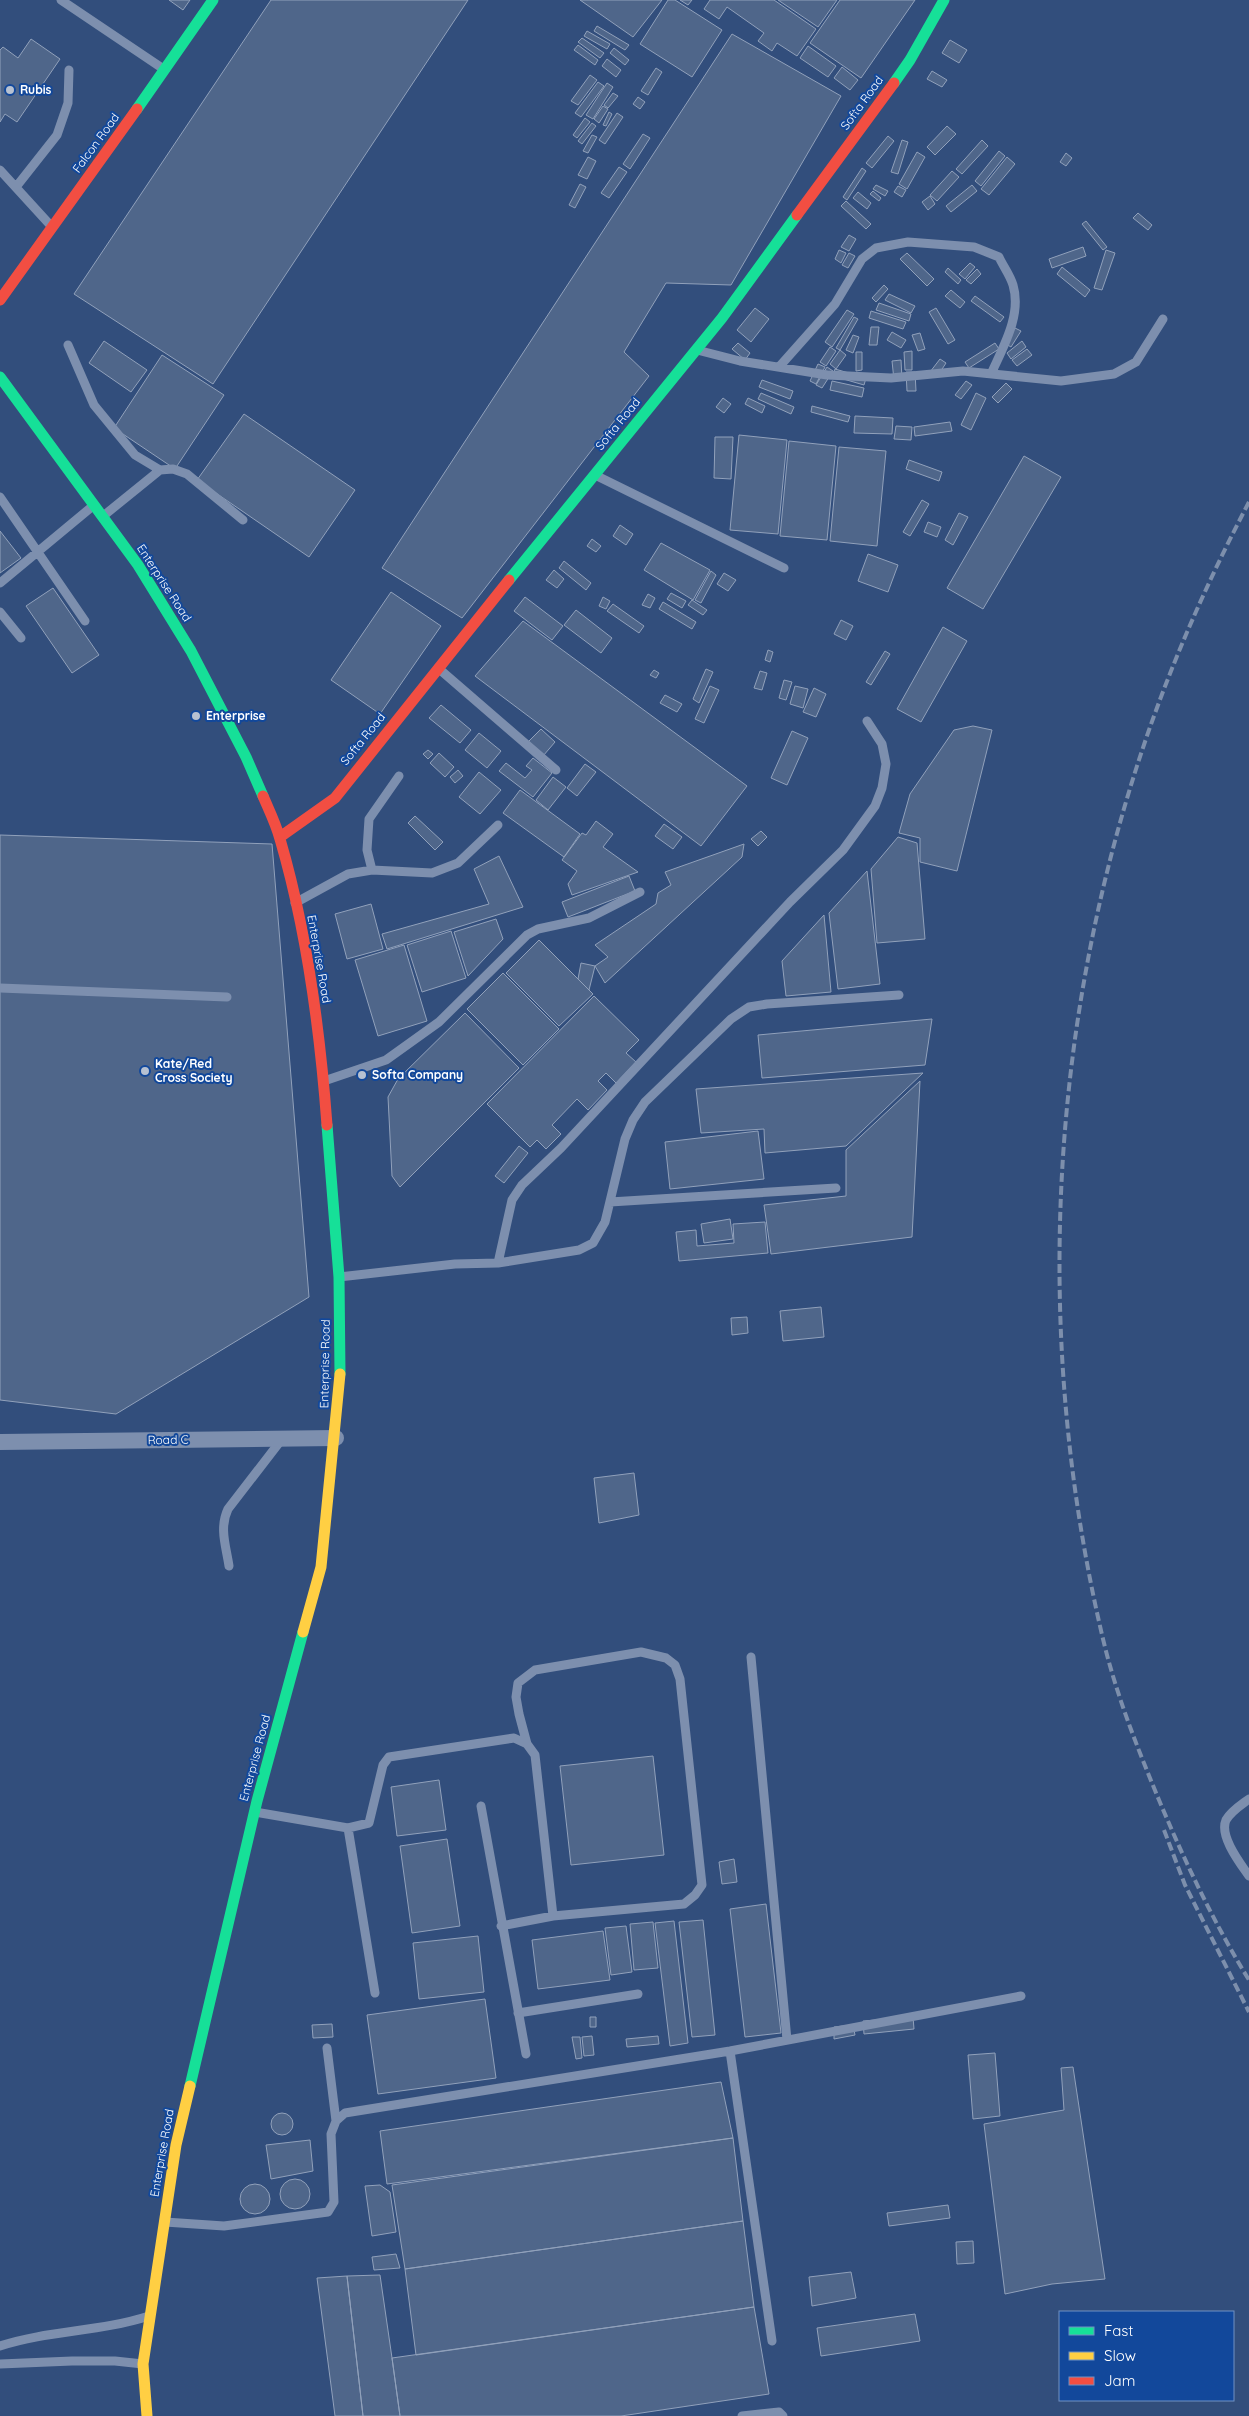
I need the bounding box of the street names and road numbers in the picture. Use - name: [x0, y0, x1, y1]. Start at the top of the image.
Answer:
- street label: Softa Road: [837, 73, 886, 132]
- street label: Falcon Road: [69, 110, 122, 175]
- street label: Softa Road: [592, 395, 643, 453]
- street label: Enterprise Road: [134, 541, 195, 624]
- street label: Softa Road: [337, 710, 388, 768]
- street label: Enterprise Road: [304, 914, 335, 1004]
- street label: Enterprise Road: [316, 1319, 333, 1409]
- street label: Road C: [147, 1432, 189, 1447]
- street label: Enterprise Road: [236, 1713, 273, 1803]
- street label: Enterprise Road: [146, 2108, 177, 2198]

